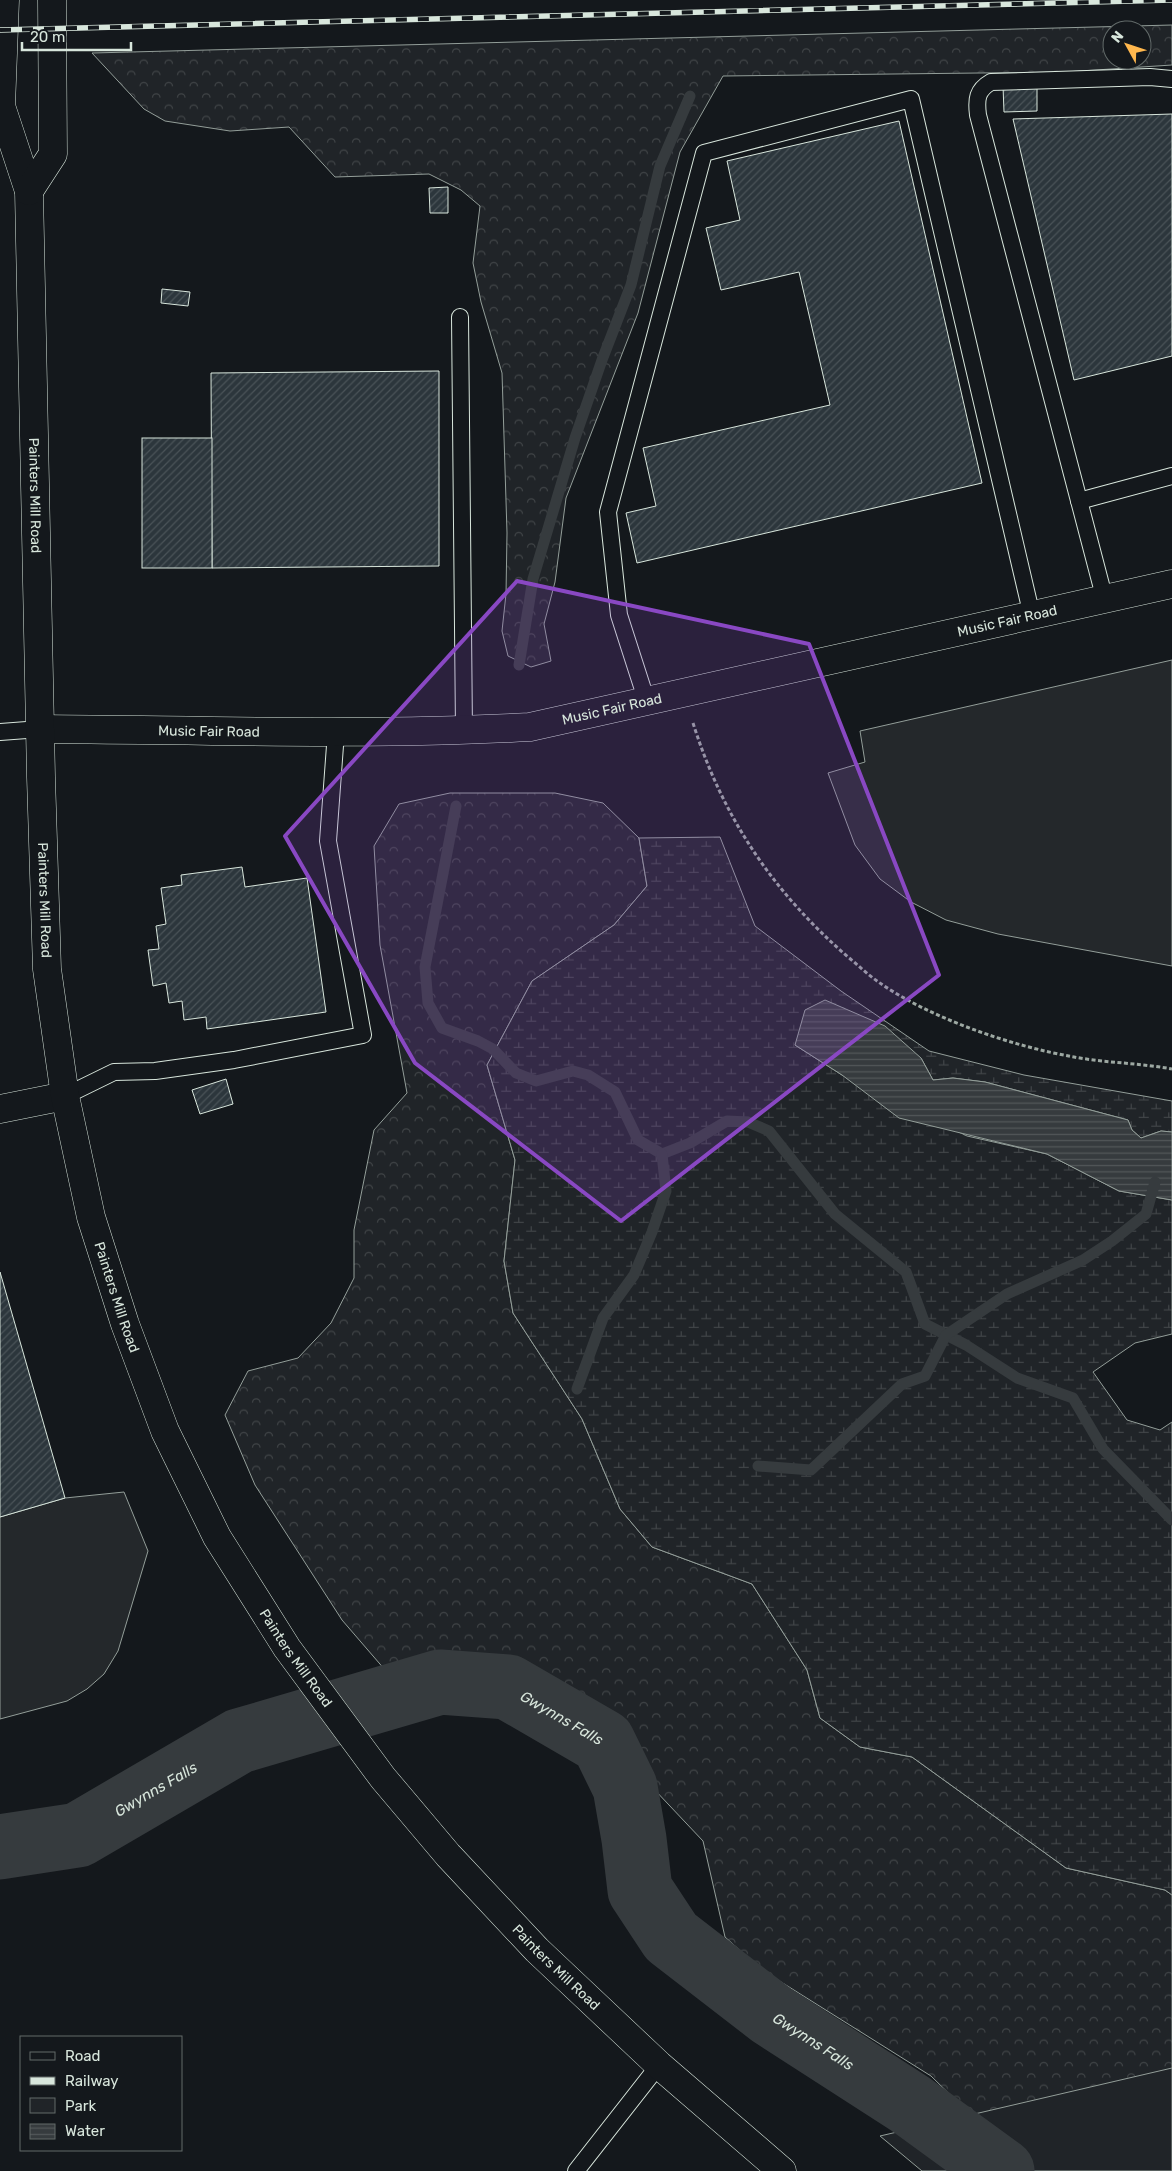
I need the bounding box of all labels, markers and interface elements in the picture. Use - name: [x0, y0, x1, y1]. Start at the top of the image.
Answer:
- scale bar: [22, 20, 131, 52]
- north arrow: [1102, 20, 1152, 70]
- text: 20 m: [30, 28, 65, 46]
- text: N: [1108, 28, 1127, 46]
- street label: Painters Mill Road: [25, 437, 44, 553]
- street label: Music Fair Road: [956, 602, 1059, 641]
- street label: Music Fair Road: [560, 690, 664, 729]
- street label: Music Fair Road: [158, 722, 260, 741]
- street label: Painters Mill Road: [34, 842, 55, 958]
- street label: Painters Mill Road: [90, 1240, 143, 1355]
- street label: Painters Mill Road: [256, 1606, 336, 1711]
- water label: Gwynns Falls: [517, 1687, 607, 1749]
- water label: Gwynns Falls: [111, 1758, 201, 1821]
- street label: Painters Mill Road: [509, 1921, 603, 2014]
- water label: Gwynns Falls: [769, 2009, 857, 2074]
- legend: [20, 2036, 182, 2151]
- text: Road: [65, 2047, 101, 2065]
- text: Railway: [65, 2072, 119, 2090]
- text: Park: [65, 2097, 96, 2115]
- text: Water: [65, 2122, 105, 2140]

